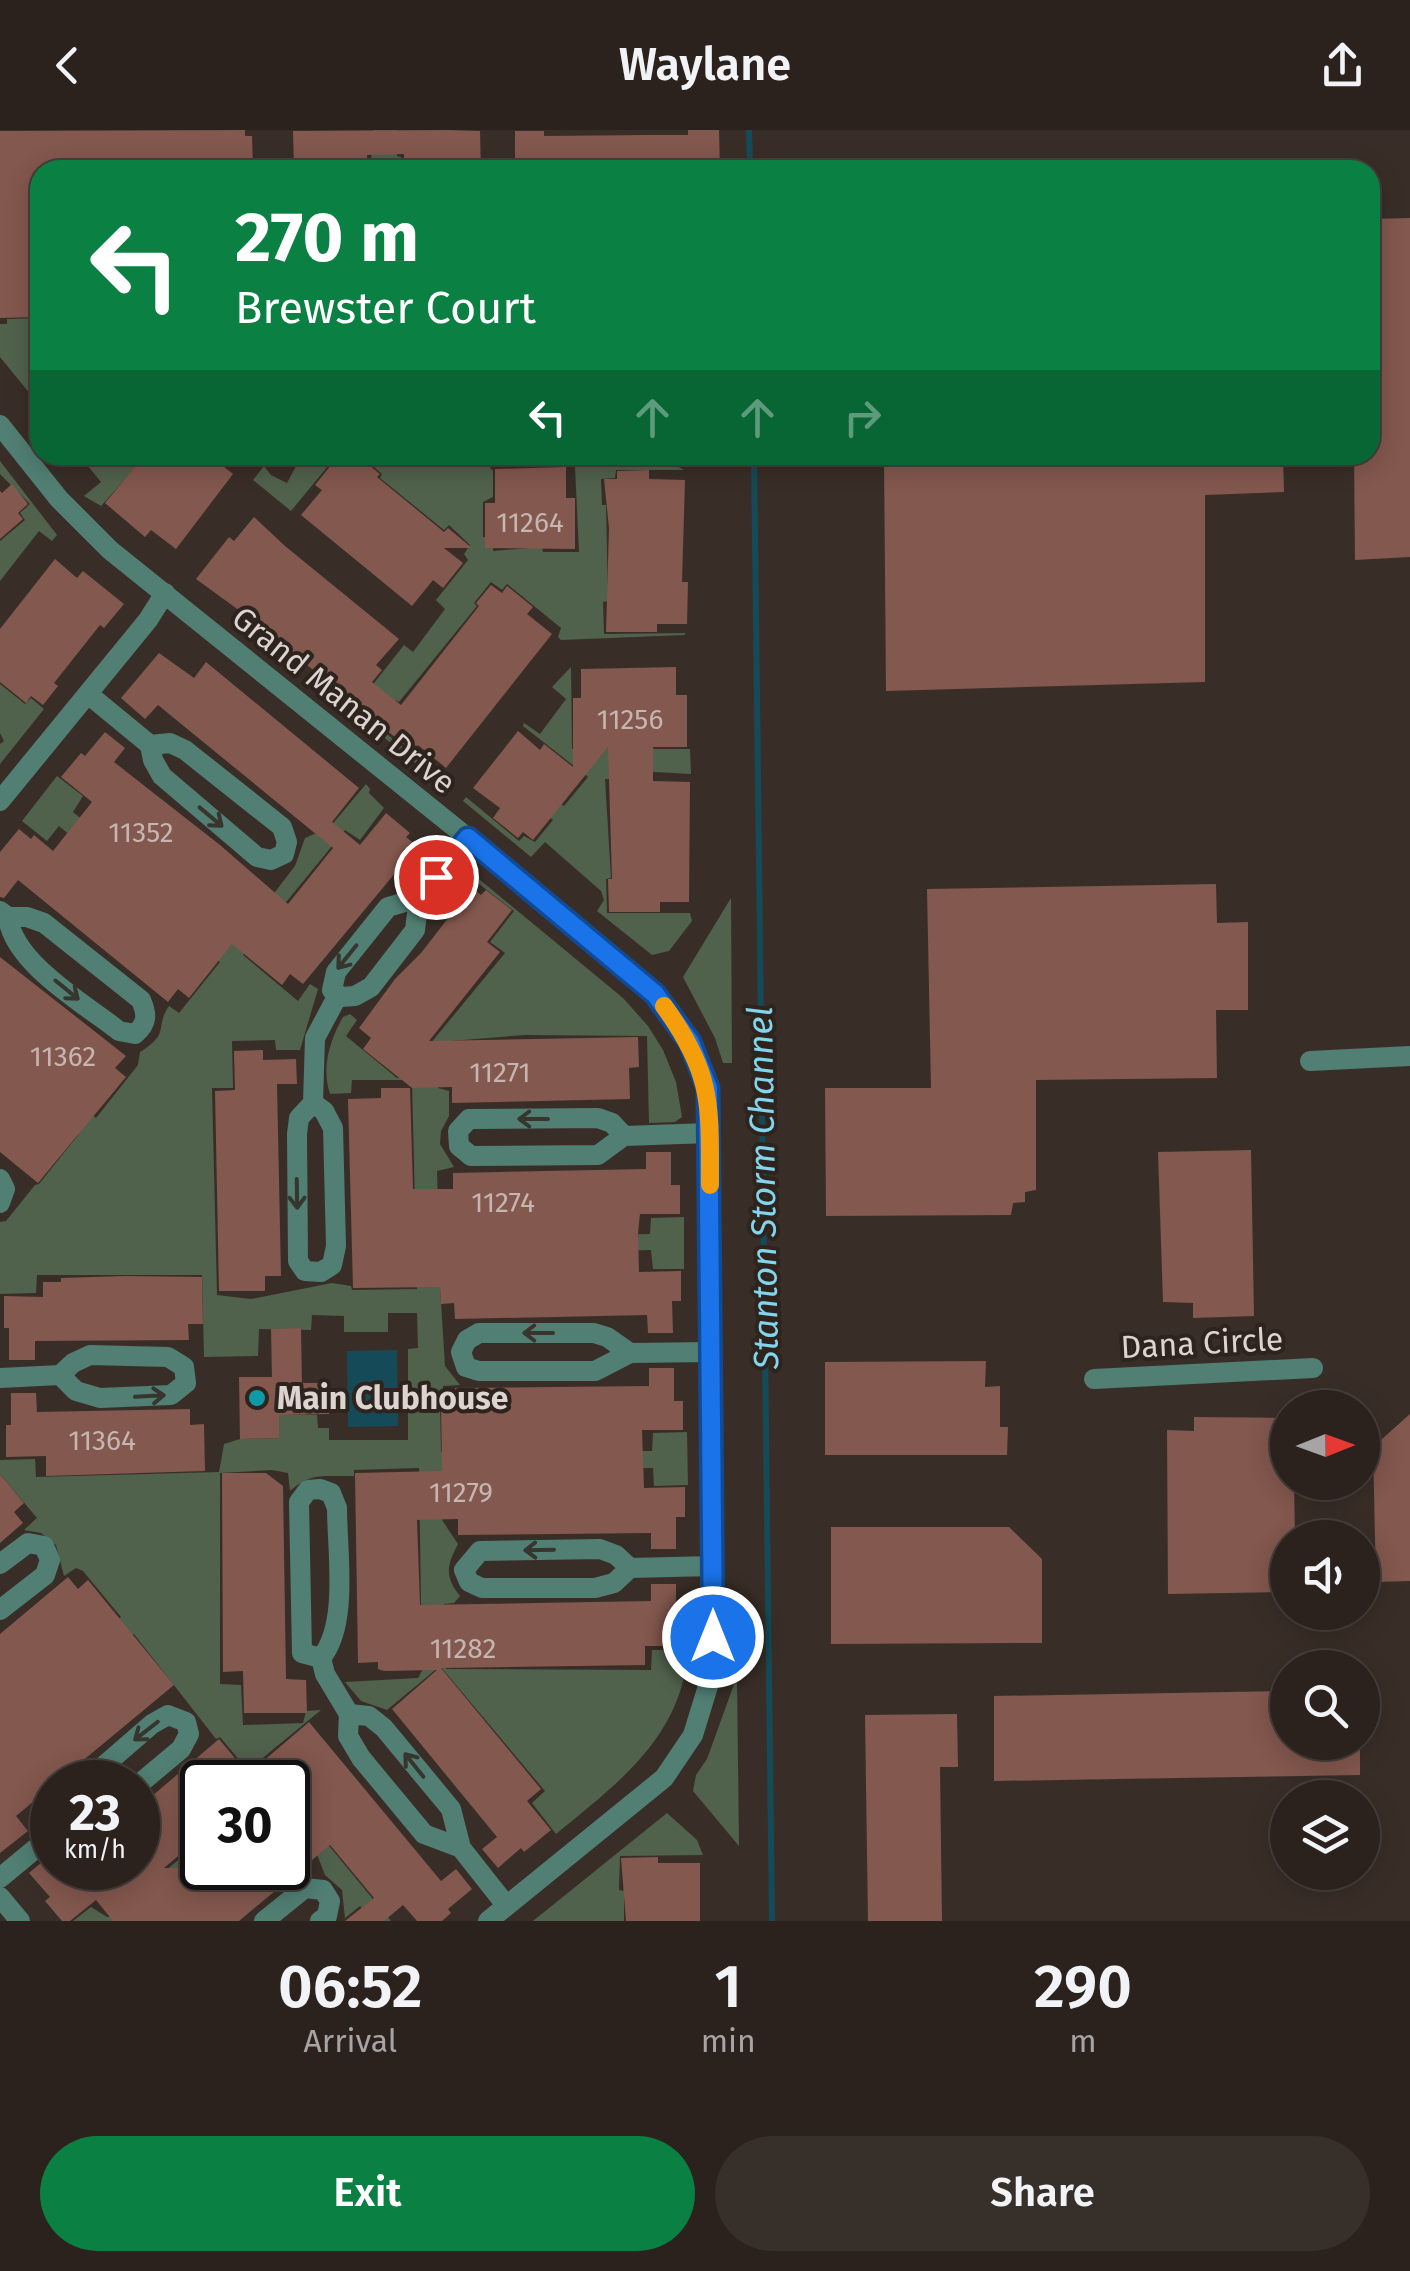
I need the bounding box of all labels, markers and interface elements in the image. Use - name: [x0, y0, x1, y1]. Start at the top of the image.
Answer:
- icon: back: [40, 38, 95, 93]
- text: Waylane: [619, 38, 791, 92]
- icon: share: [1315, 38, 1370, 93]
- text: 270 m: [235, 196, 419, 280]
- icon: left: [70, 200, 200, 330]
- text: Brewster Court: [235, 281, 536, 335]
- icon: left: [520, 390, 575, 445]
- icon: ahead: [625, 390, 680, 445]
- icon: ahead: [730, 390, 785, 445]
- icon: right: [835, 390, 890, 445]
- house number: 11264: [496, 506, 564, 539]
- street label: Grand Manan Drive: [225, 598, 463, 802]
- house number: 11256: [597, 703, 663, 736]
- one-way arrow: [197, 806, 223, 828]
- house number: 11352: [108, 816, 174, 849]
- pin: [394, 835, 479, 920]
- icon: arrive: [409, 850, 464, 905]
- one-way arrow: [336, 944, 358, 970]
- one-way arrow: [53, 979, 80, 1000]
- water label: Stanton Storm Channel: [739, 1006, 787, 1371]
- house number: 11362: [30, 1040, 96, 1073]
- house number: 11271: [469, 1056, 531, 1089]
- one-way arrow: [518, 1110, 550, 1128]
- one-way arrow: [288, 1178, 307, 1210]
- house number: 11274: [471, 1186, 535, 1219]
- street label: Dana Circle: [1120, 1320, 1284, 1366]
- one-way arrow: [522, 1324, 554, 1342]
- place label: Main Clubhouse: [277, 1379, 508, 1417]
- one-way arrow: [133, 1386, 166, 1405]
- marker: Main Clubhouse: [246, 1387, 268, 1409]
- north arrow: [1270, 1390, 1380, 1500]
- map controls: [1270, 1390, 1380, 1890]
- house number: 11364: [68, 1424, 136, 1457]
- house number: 11279: [429, 1476, 493, 1509]
- button: sound: [1270, 1520, 1380, 1630]
- one-way arrow: [523, 1540, 556, 1560]
- position arrow: [661, 1585, 765, 1689]
- house number: 11282: [430, 1632, 496, 1665]
- button: search: [1270, 1650, 1380, 1760]
- one-way arrow: [133, 1720, 159, 1742]
- one-way arrow: [403, 1752, 425, 1778]
- speed limit sign: 30: [180, 1760, 310, 1890]
- button: layers: [1270, 1780, 1380, 1890]
- text: 23: [69, 1783, 121, 1843]
- text: km/h: [64, 1835, 126, 1865]
- text: 06:52: [278, 1951, 423, 2023]
- text: 1: [715, 1951, 742, 2023]
- text: 290: [1034, 1951, 1132, 2023]
- text: Arrival: [303, 2022, 397, 2060]
- text: min: [701, 2022, 756, 2060]
- text: m: [1069, 2022, 1097, 2060]
- button: Exit: [40, 2136, 695, 2251]
- button: Share: [715, 2136, 1370, 2251]

